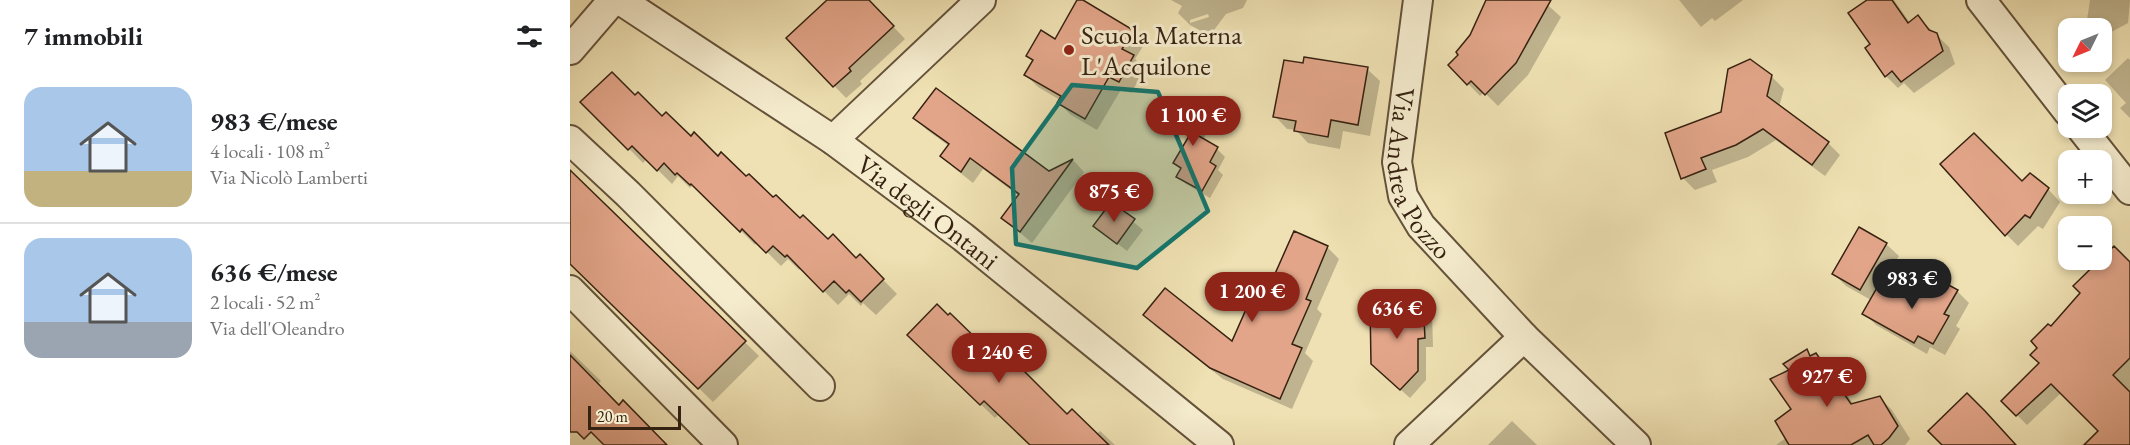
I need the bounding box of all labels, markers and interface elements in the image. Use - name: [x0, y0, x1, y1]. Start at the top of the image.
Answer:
- place label: Scuola Materna L'Acquilone: [1081, 17, 1242, 83]
- north arrow: [2058, 18, 2112, 72]
- map controls: [2058, 18, 2112, 270]
- text: 7 immobili: [24, 19, 143, 53]
- icon: filters: [513, 20, 546, 53]
- marker: Scuola Materna L'Acquilone: [1062, 43, 1076, 57]
- button: layers: [2058, 84, 2112, 138]
- street label: Via Andrea Pozzo: [1380, 85, 1460, 266]
- pin: 1 100 €: [1138, 96, 1248, 147]
- text: 1 100 €: [1160, 102, 1226, 128]
- text: 983 €/mese: [210, 104, 338, 138]
- icon: home: [72, 111, 144, 183]
- text: 4 locali · 108 m²: [210, 138, 330, 164]
- street label: Via degli Ontani: [850, 146, 1007, 277]
- button: +: [2058, 150, 2112, 204]
- text: Via Nicolò Lamberti: [210, 164, 368, 190]
- pin: 875 €: [1072, 172, 1156, 223]
- text: 875 €: [1088, 178, 1140, 204]
- button: −: [2058, 216, 2112, 270]
- text: 636 €/mese: [210, 255, 338, 289]
- pin: 983 €: [1870, 259, 1954, 310]
- icon: home: [72, 262, 144, 334]
- text: 983 €: [1886, 265, 1938, 291]
- pin: 1 200 €: [1197, 272, 1307, 323]
- text: 1 200 €: [1219, 278, 1285, 304]
- text: 2 locali · 52 m²: [210, 289, 321, 315]
- pin: 636 €: [1355, 289, 1439, 340]
- text: 636 €: [1371, 295, 1423, 321]
- text: Via dell'Oleandro: [210, 315, 345, 341]
- pin: 1 240 €: [944, 333, 1054, 384]
- text: 1 240 €: [966, 339, 1032, 365]
- pin: 927 €: [1785, 357, 1869, 408]
- text: 927 €: [1801, 363, 1853, 389]
- scale bar: [588, 403, 681, 430]
- text: 20 m: [597, 406, 628, 427]

